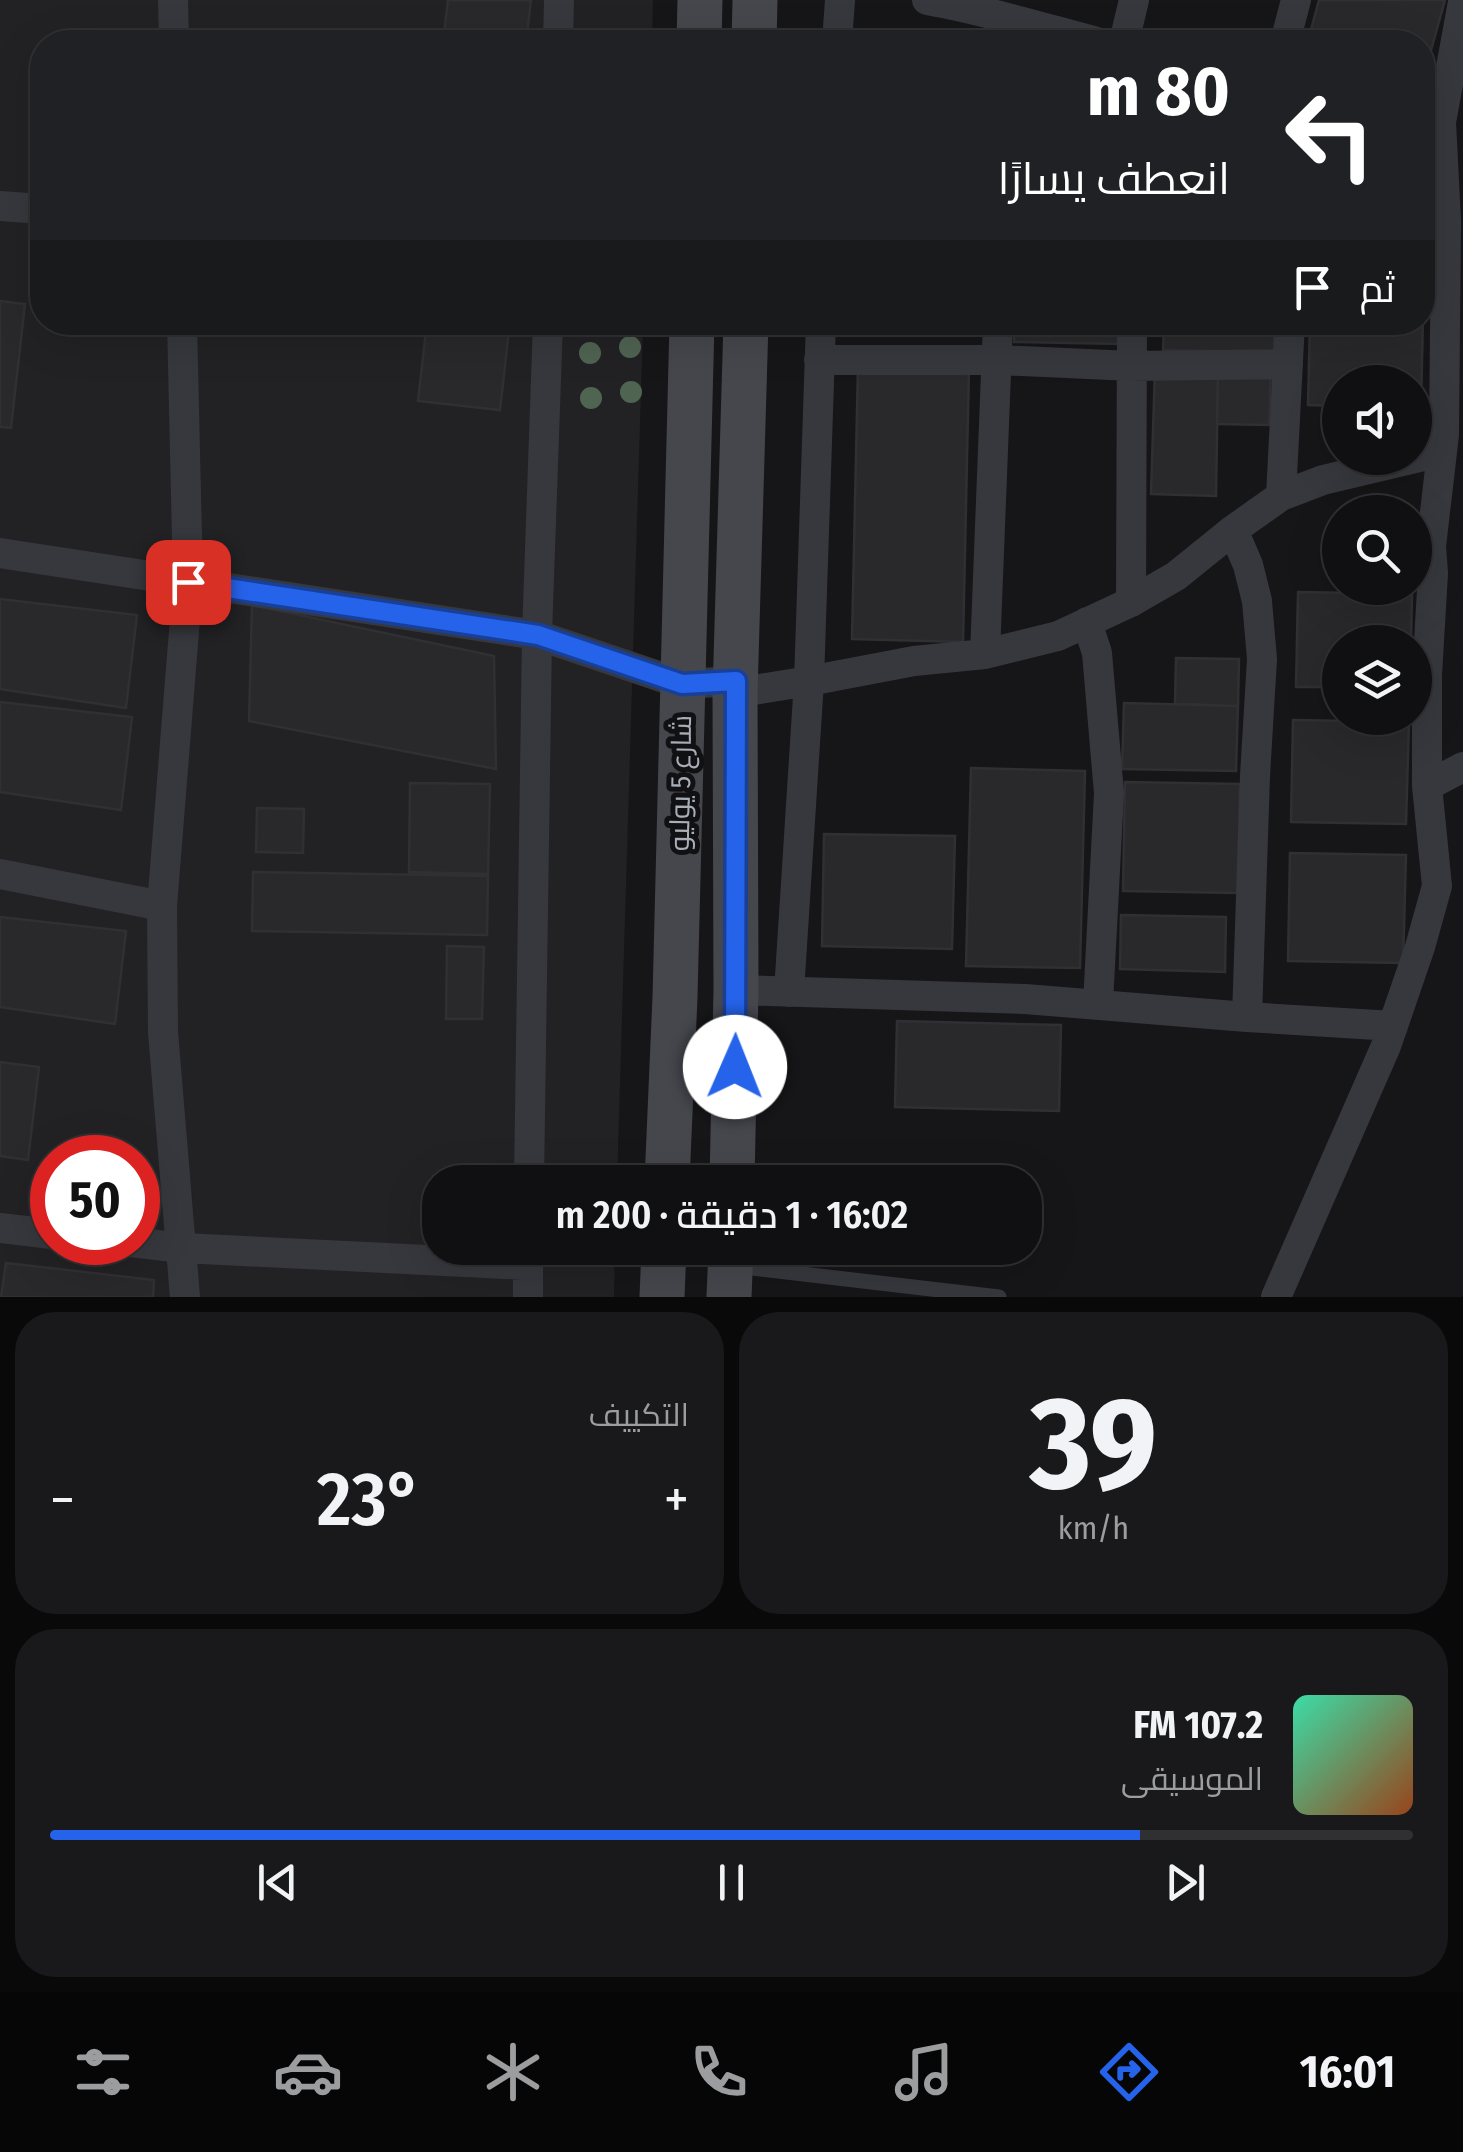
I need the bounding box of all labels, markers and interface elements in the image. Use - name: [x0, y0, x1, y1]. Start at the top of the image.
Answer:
- text: 80 m: [1087, 50, 1230, 134]
- icon: left: [1265, 70, 1395, 200]
- text: انعطف يسارًا: [998, 152, 1230, 206]
- icon: arrive: [1285, 260, 1340, 315]
- text: ثم: [1360, 266, 1395, 312]
- map controls: [1322, 365, 1432, 735]
- button: sound: [1322, 365, 1432, 475]
- button: search: [1322, 495, 1432, 605]
- pin: [146, 540, 231, 625]
- icon: arrive: [161, 555, 216, 610]
- button: layers: [1322, 625, 1432, 735]
- street label: شارع 5 يوليو: [663, 715, 700, 851]
- position arrow: [683, 1015, 787, 1119]
- speed limit sign: 50: [30, 1135, 160, 1265]
- text: 16:02 · 1 دقيقة · 200 m: [556, 1192, 908, 1238]
- text: 39: [1030, 1366, 1157, 1522]
- text: التكييف: [589, 1396, 689, 1434]
- text: 23°: [317, 1455, 422, 1545]
- text: −: [50, 1467, 75, 1533]
- text: +: [664, 1467, 689, 1533]
- text: km/h: [1058, 1509, 1129, 1547]
- text: 107.2 FM: [1133, 1702, 1263, 1748]
- text: الموسيقى: [1121, 1760, 1263, 1798]
- icon: previous: [250, 1855, 305, 1910]
- icon: pause: [704, 1855, 759, 1910]
- icon: next: [1158, 1855, 1213, 1910]
- icon: filters: [68, 2037, 138, 2107]
- icon: car: [273, 2037, 343, 2107]
- icon: climate: [478, 2037, 548, 2107]
- icon: phone: [684, 2037, 754, 2107]
- icon: music: [889, 2037, 959, 2107]
- icon: directions: [1094, 2037, 1164, 2107]
- text: 16:01: [1300, 2045, 1395, 2099]

